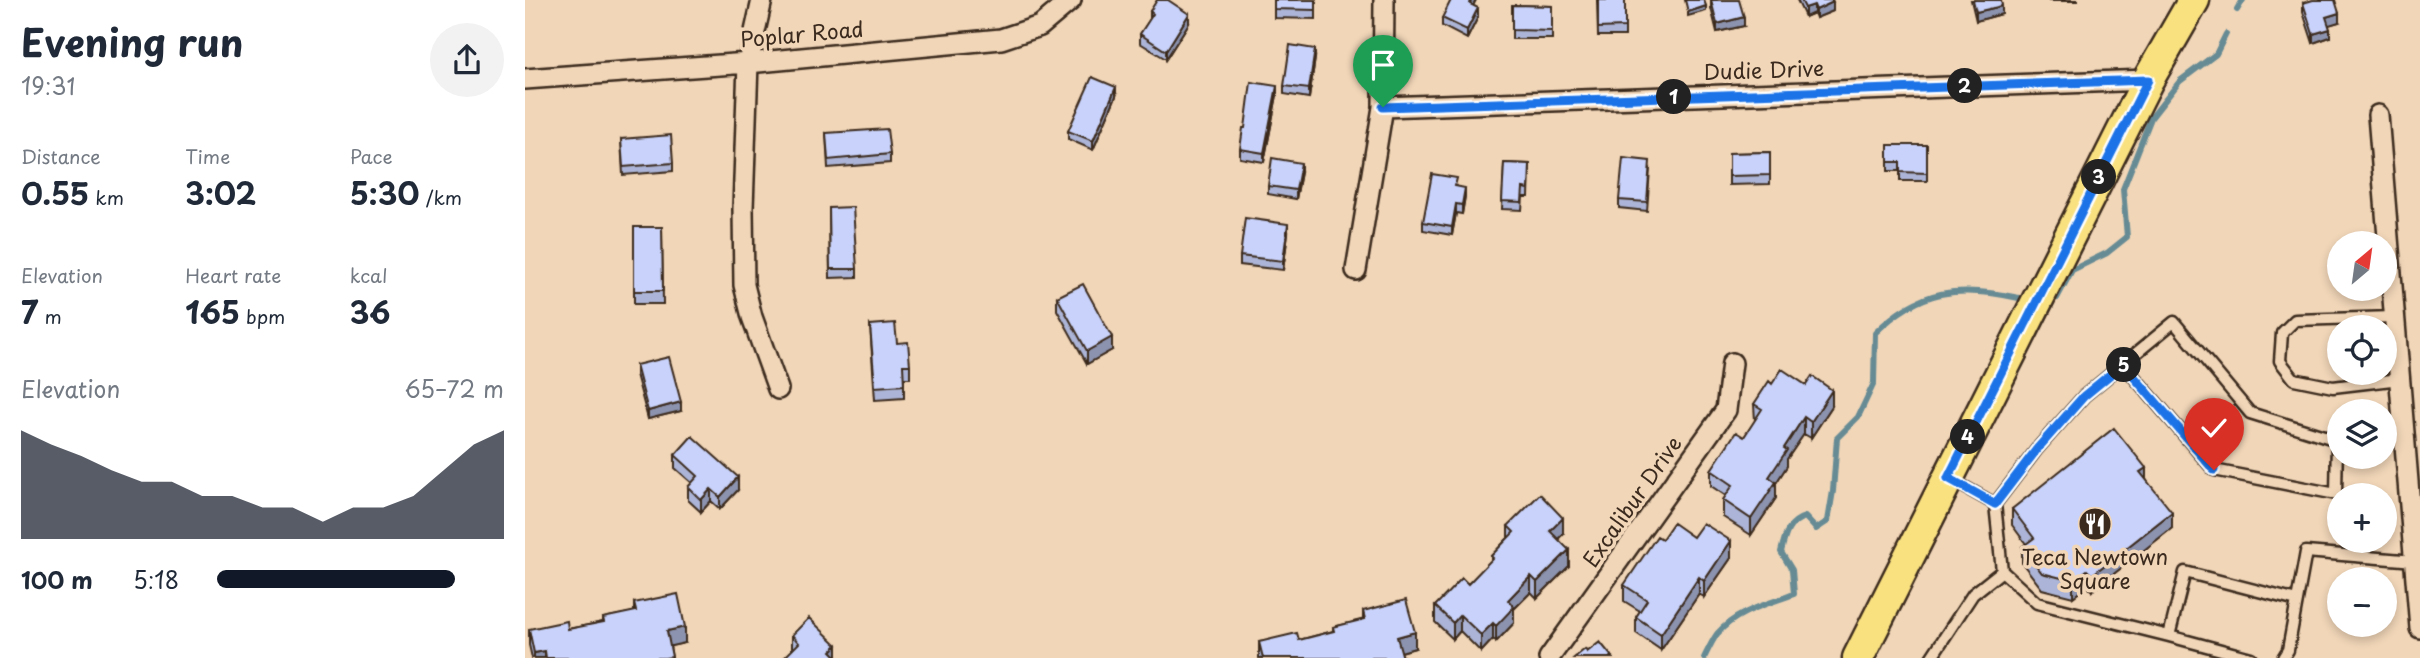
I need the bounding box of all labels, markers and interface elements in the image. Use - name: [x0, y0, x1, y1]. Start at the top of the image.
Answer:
- street label: Poplar Road: [739, 12, 865, 54]
- text: Evening run: [21, 13, 243, 70]
- button: share: [430, 23, 504, 97]
- pin: [1353, 35, 1413, 107]
- icon: arrive: [1364, 46, 1402, 84]
- street label: Dudie Drive: [1703, 51, 1825, 87]
- text: 19:31: [21, 68, 75, 103]
- pin: 2: [1947, 68, 1983, 104]
- text: 2: [1958, 71, 1971, 99]
- pin: 1: [1657, 80, 1691, 114]
- text: 1: [1669, 82, 1678, 110]
- text: Distance: [21, 142, 101, 170]
- text: Time: [185, 142, 230, 170]
- text: Pace: [350, 142, 393, 170]
- pin: 3: [2081, 160, 2117, 194]
- text: 3: [2092, 162, 2105, 190]
- text: 0.55: [21, 170, 89, 215]
- text: 3:02: [185, 170, 256, 215]
- text: 5:30: [350, 170, 420, 215]
- text: km: [89, 183, 124, 211]
- text: /km: [420, 183, 462, 211]
- north arrow: [2327, 231, 2397, 301]
- map controls: [2327, 231, 2397, 637]
- text: Elevation: [21, 261, 103, 289]
- text: Heart rate: [185, 261, 281, 289]
- text: kcal: [350, 261, 388, 289]
- text: 7: [21, 289, 38, 334]
- text: 165: [185, 289, 240, 334]
- text: 36: [350, 289, 390, 334]
- text: m: [38, 302, 62, 330]
- text: bpm: [240, 302, 285, 330]
- button: locate: [2327, 315, 2397, 385]
- pin: 5: [2107, 348, 2141, 382]
- text: 5: [2117, 350, 2130, 378]
- text: Elevation: [21, 371, 120, 406]
- text: 65–72 m: [405, 371, 504, 406]
- pin: [2184, 398, 2244, 470]
- button: layers: [2327, 399, 2397, 469]
- icon: check: [2195, 409, 2233, 447]
- pin: 4: [1951, 420, 1985, 454]
- text: 4: [1961, 422, 1974, 450]
- street label: Excalibur Drive: [1574, 429, 1689, 573]
- button: +: [2327, 483, 2397, 553]
- restaurant icon: Teca Newtown Square: [2076, 505, 2114, 543]
- place label: Teca Newtown Square: [2022, 540, 2168, 596]
- text: 100 m: [21, 562, 93, 597]
- text: 5:18: [133, 562, 179, 597]
- button: −: [2327, 567, 2397, 637]

